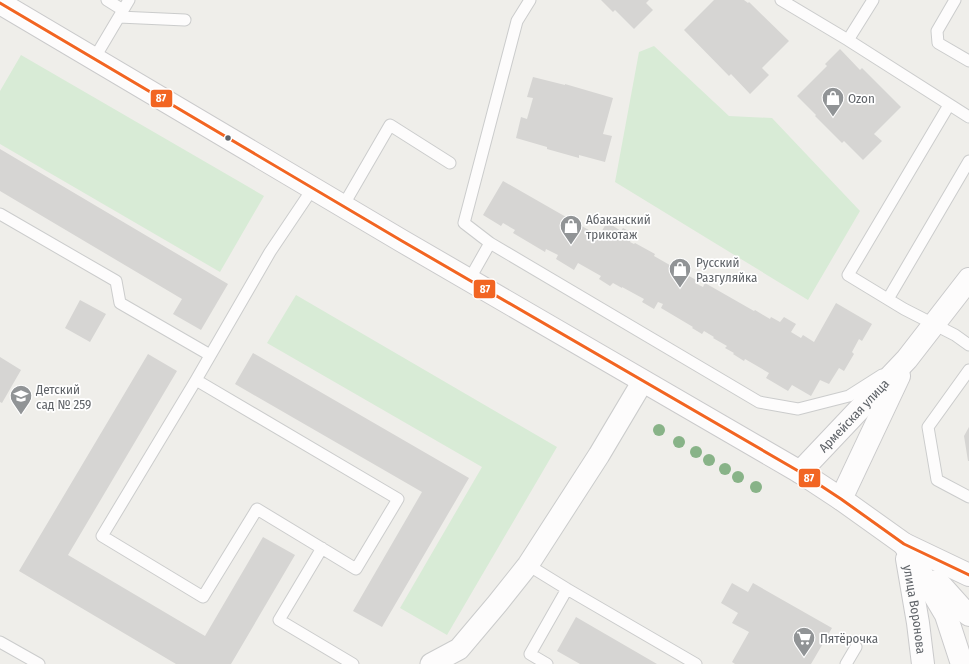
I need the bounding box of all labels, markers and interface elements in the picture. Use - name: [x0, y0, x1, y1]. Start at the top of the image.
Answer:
- shop icon: Ozon: [820, 85, 846, 118]
- line badge: 87: [150, 89, 173, 108]
- place label: Ozon: [848, 91, 875, 106]
- text: 87: [156, 92, 166, 105]
- unlabelled marker: [223, 133, 233, 143]
- place label: Абаканский трикотаж: [586, 212, 651, 242]
- shop icon: Абаканский трикотаж: [558, 213, 584, 246]
- place label: Русский Разгуляйка: [696, 255, 757, 285]
- shop icon: Русский Разгуляйка: [667, 256, 693, 289]
- line badge: 87: [473, 279, 496, 299]
- text: 87: [480, 283, 490, 296]
- street label: Армейская улица: [816, 376, 892, 455]
- place label: Детский сад № 259: [35, 382, 91, 412]
- school or university icon: Детский сад № 259: [8, 383, 34, 416]
- line badge: 87: [798, 468, 821, 488]
- text: 87: [804, 472, 814, 485]
- street label: улица Воронова: [901, 564, 929, 655]
- supermarket icon: Пятёрочка: [791, 625, 817, 658]
- place label: Пятёрочка: [820, 631, 878, 646]

